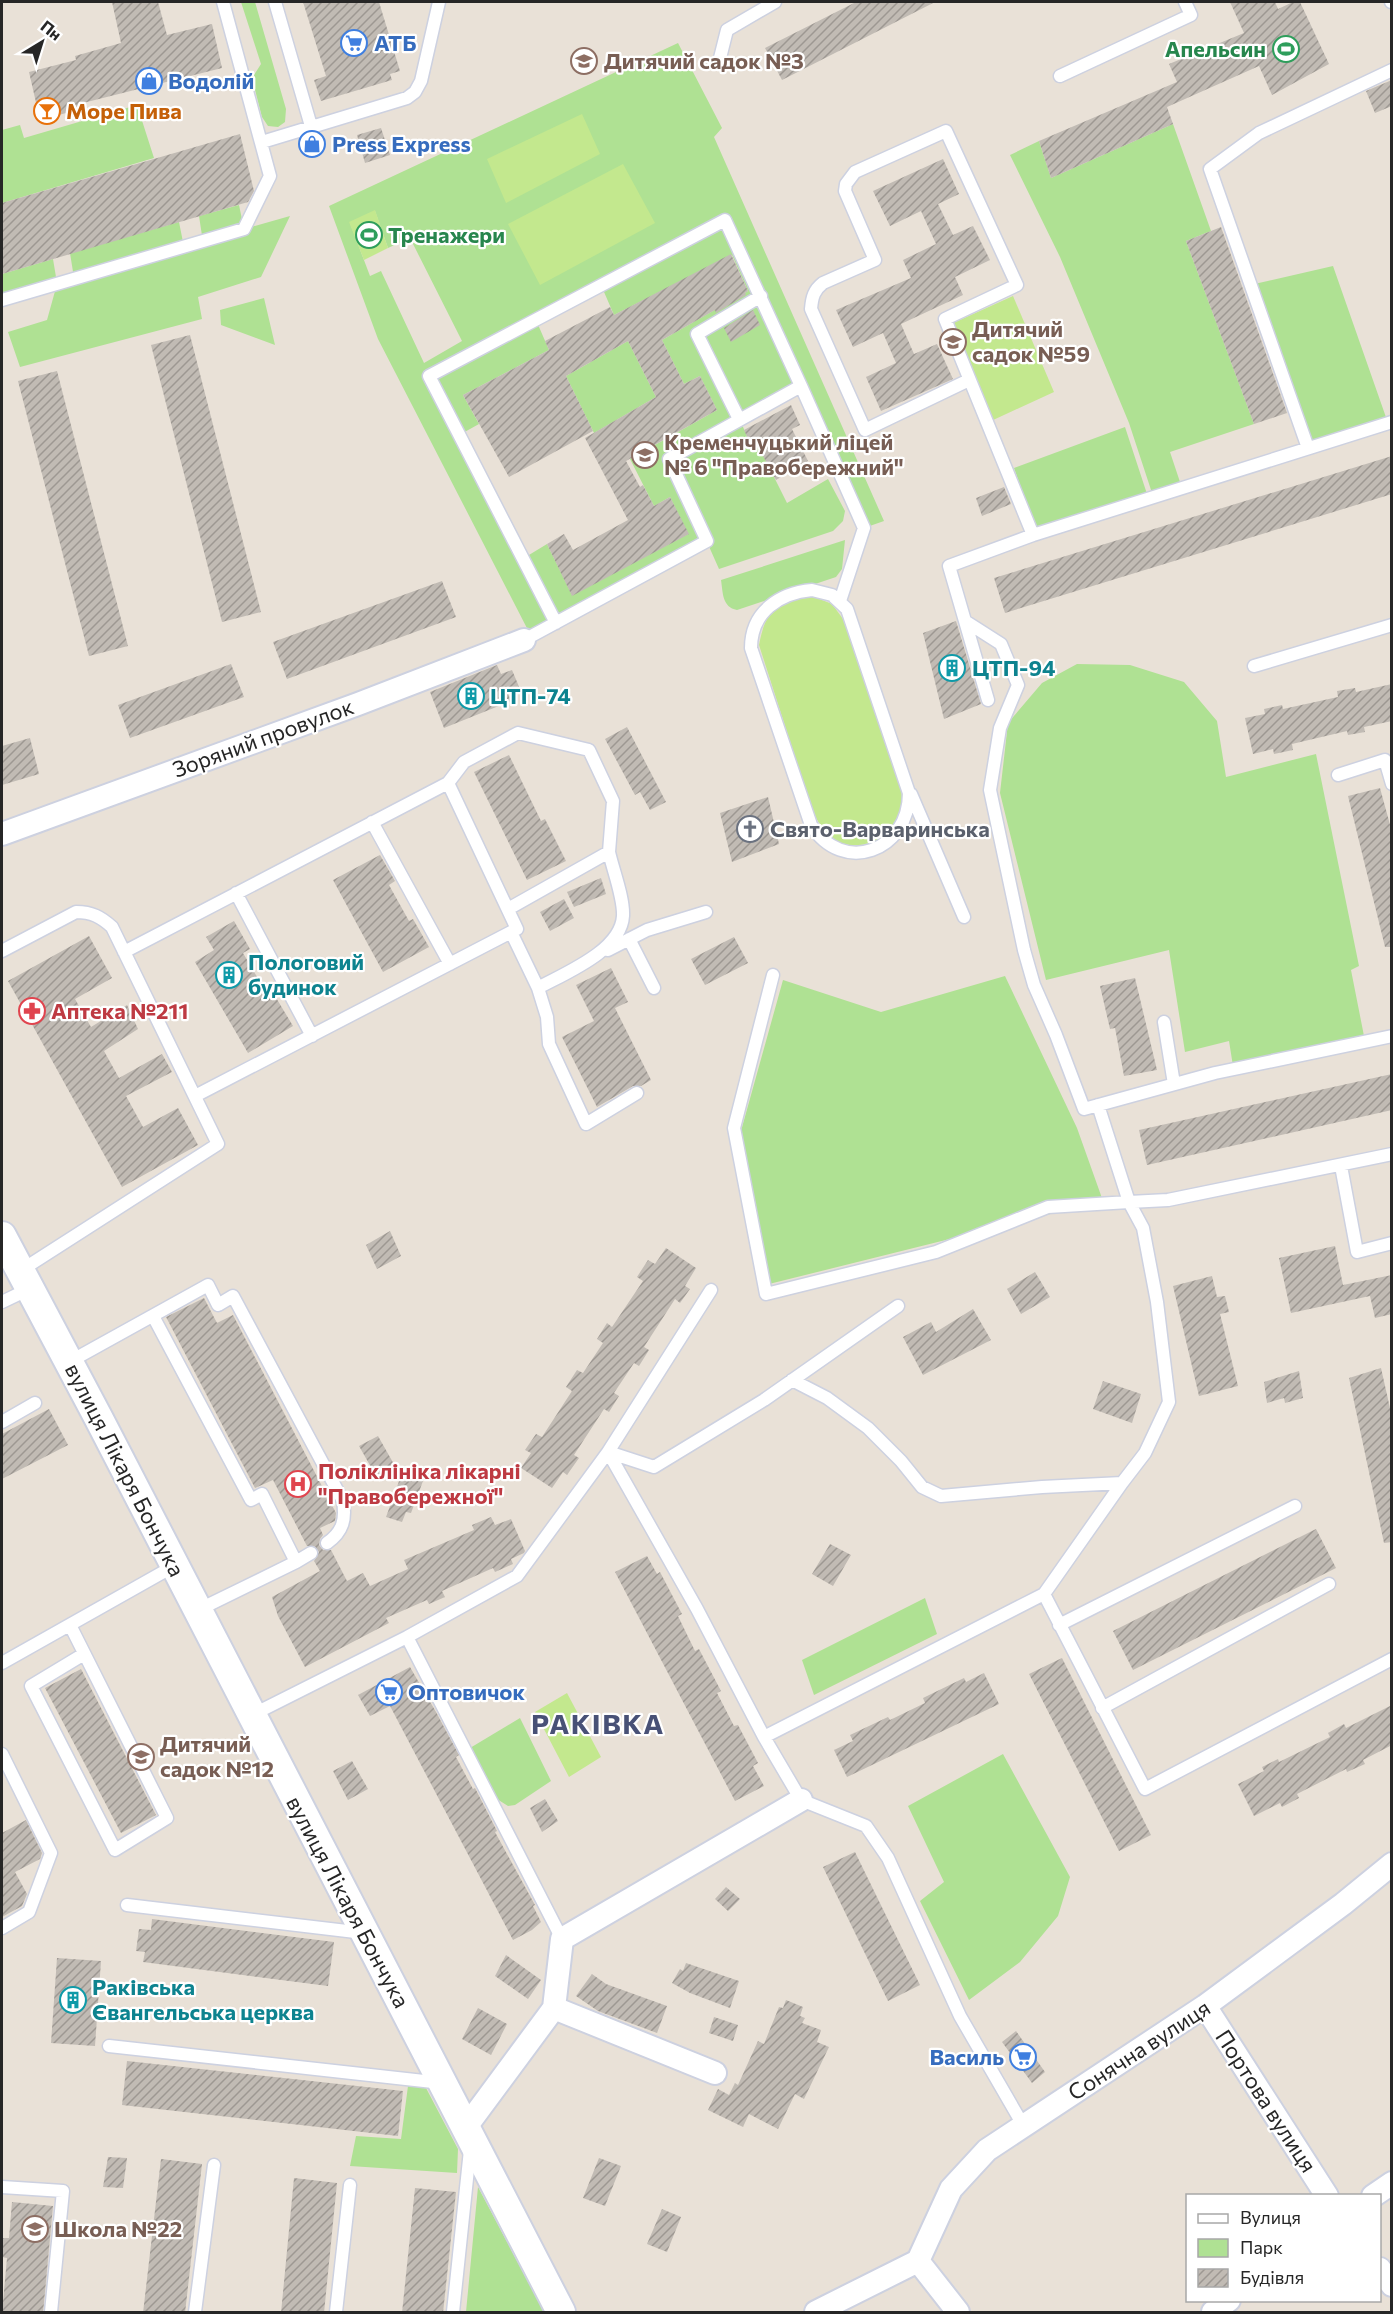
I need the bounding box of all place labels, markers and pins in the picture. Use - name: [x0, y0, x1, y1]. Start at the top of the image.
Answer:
- supermarket icon: АТБ: [339, 28, 369, 58]
- place label: АТБ: [374, 29, 416, 56]
- sports icon: Апельсин: [1271, 34, 1301, 64]
- place label: Апельсин: [1165, 35, 1266, 62]
- school or university icon: Дитячий садок №3: [569, 46, 599, 76]
- place label: Дитячий садок №3: [604, 47, 804, 74]
- shop icon: Водолій: [134, 66, 164, 96]
- place label: Водолій: [168, 67, 254, 94]
- bar icon: Море Пива: [32, 96, 62, 126]
- place label: Море Пива: [66, 97, 182, 124]
- shop icon: Press Express: [297, 129, 327, 159]
- place label: Press Express: [332, 130, 471, 157]
- sports icon: Тренажери: [354, 220, 384, 250]
- place label: Тренажери: [388, 221, 505, 248]
- place label: Дитячий садок №59: [972, 315, 1090, 367]
- school or university icon: Дитячий садок №59: [938, 327, 968, 357]
- place label: Кременчуцький ліцей № 6 "Правобережний": [664, 428, 904, 480]
- school or university icon: Кременчуцький ліцей № 6 "Правобережний": [630, 440, 660, 470]
- building icon: ЦТП-94: [937, 653, 967, 683]
- place label: ЦТП-94: [972, 654, 1056, 681]
- building icon: ЦТП-74: [456, 681, 486, 711]
- place label: ЦТП-74: [490, 682, 571, 709]
- church icon: Свято-Варваринська: [735, 814, 765, 844]
- place label: Свято-Варваринська: [770, 815, 990, 842]
- place label: Пологовий будинок: [248, 948, 364, 1000]
- building icon: Пологовий будинок: [214, 960, 244, 990]
- pharmacy icon: Аптека №211: [17, 996, 47, 1026]
- place label: Аптека №211: [51, 997, 188, 1024]
- place label: Поліклініка лікарні "Правобережної": [318, 1457, 521, 1509]
- hospital icon: Поліклініка лікарні "Правобережної": [283, 1469, 313, 1499]
- supermarket icon: Оптовичок: [374, 1677, 404, 1707]
- place label: Оптовичок: [408, 1678, 525, 1705]
- place label: Дитячий садок №12: [160, 1730, 274, 1782]
- school or university icon: Дитячий садок №12: [126, 1742, 156, 1772]
- place label: Раківська Євангельська церква: [92, 1973, 314, 2025]
- building icon: Раківська Євангельська церква: [58, 1985, 88, 2015]
- supermarket icon: Василь: [1008, 2042, 1038, 2072]
- place label: Василь: [930, 2043, 1004, 2070]
- school or university icon: Школа №22: [20, 2214, 50, 2244]
- place label: Школа №22: [54, 2215, 182, 2242]

